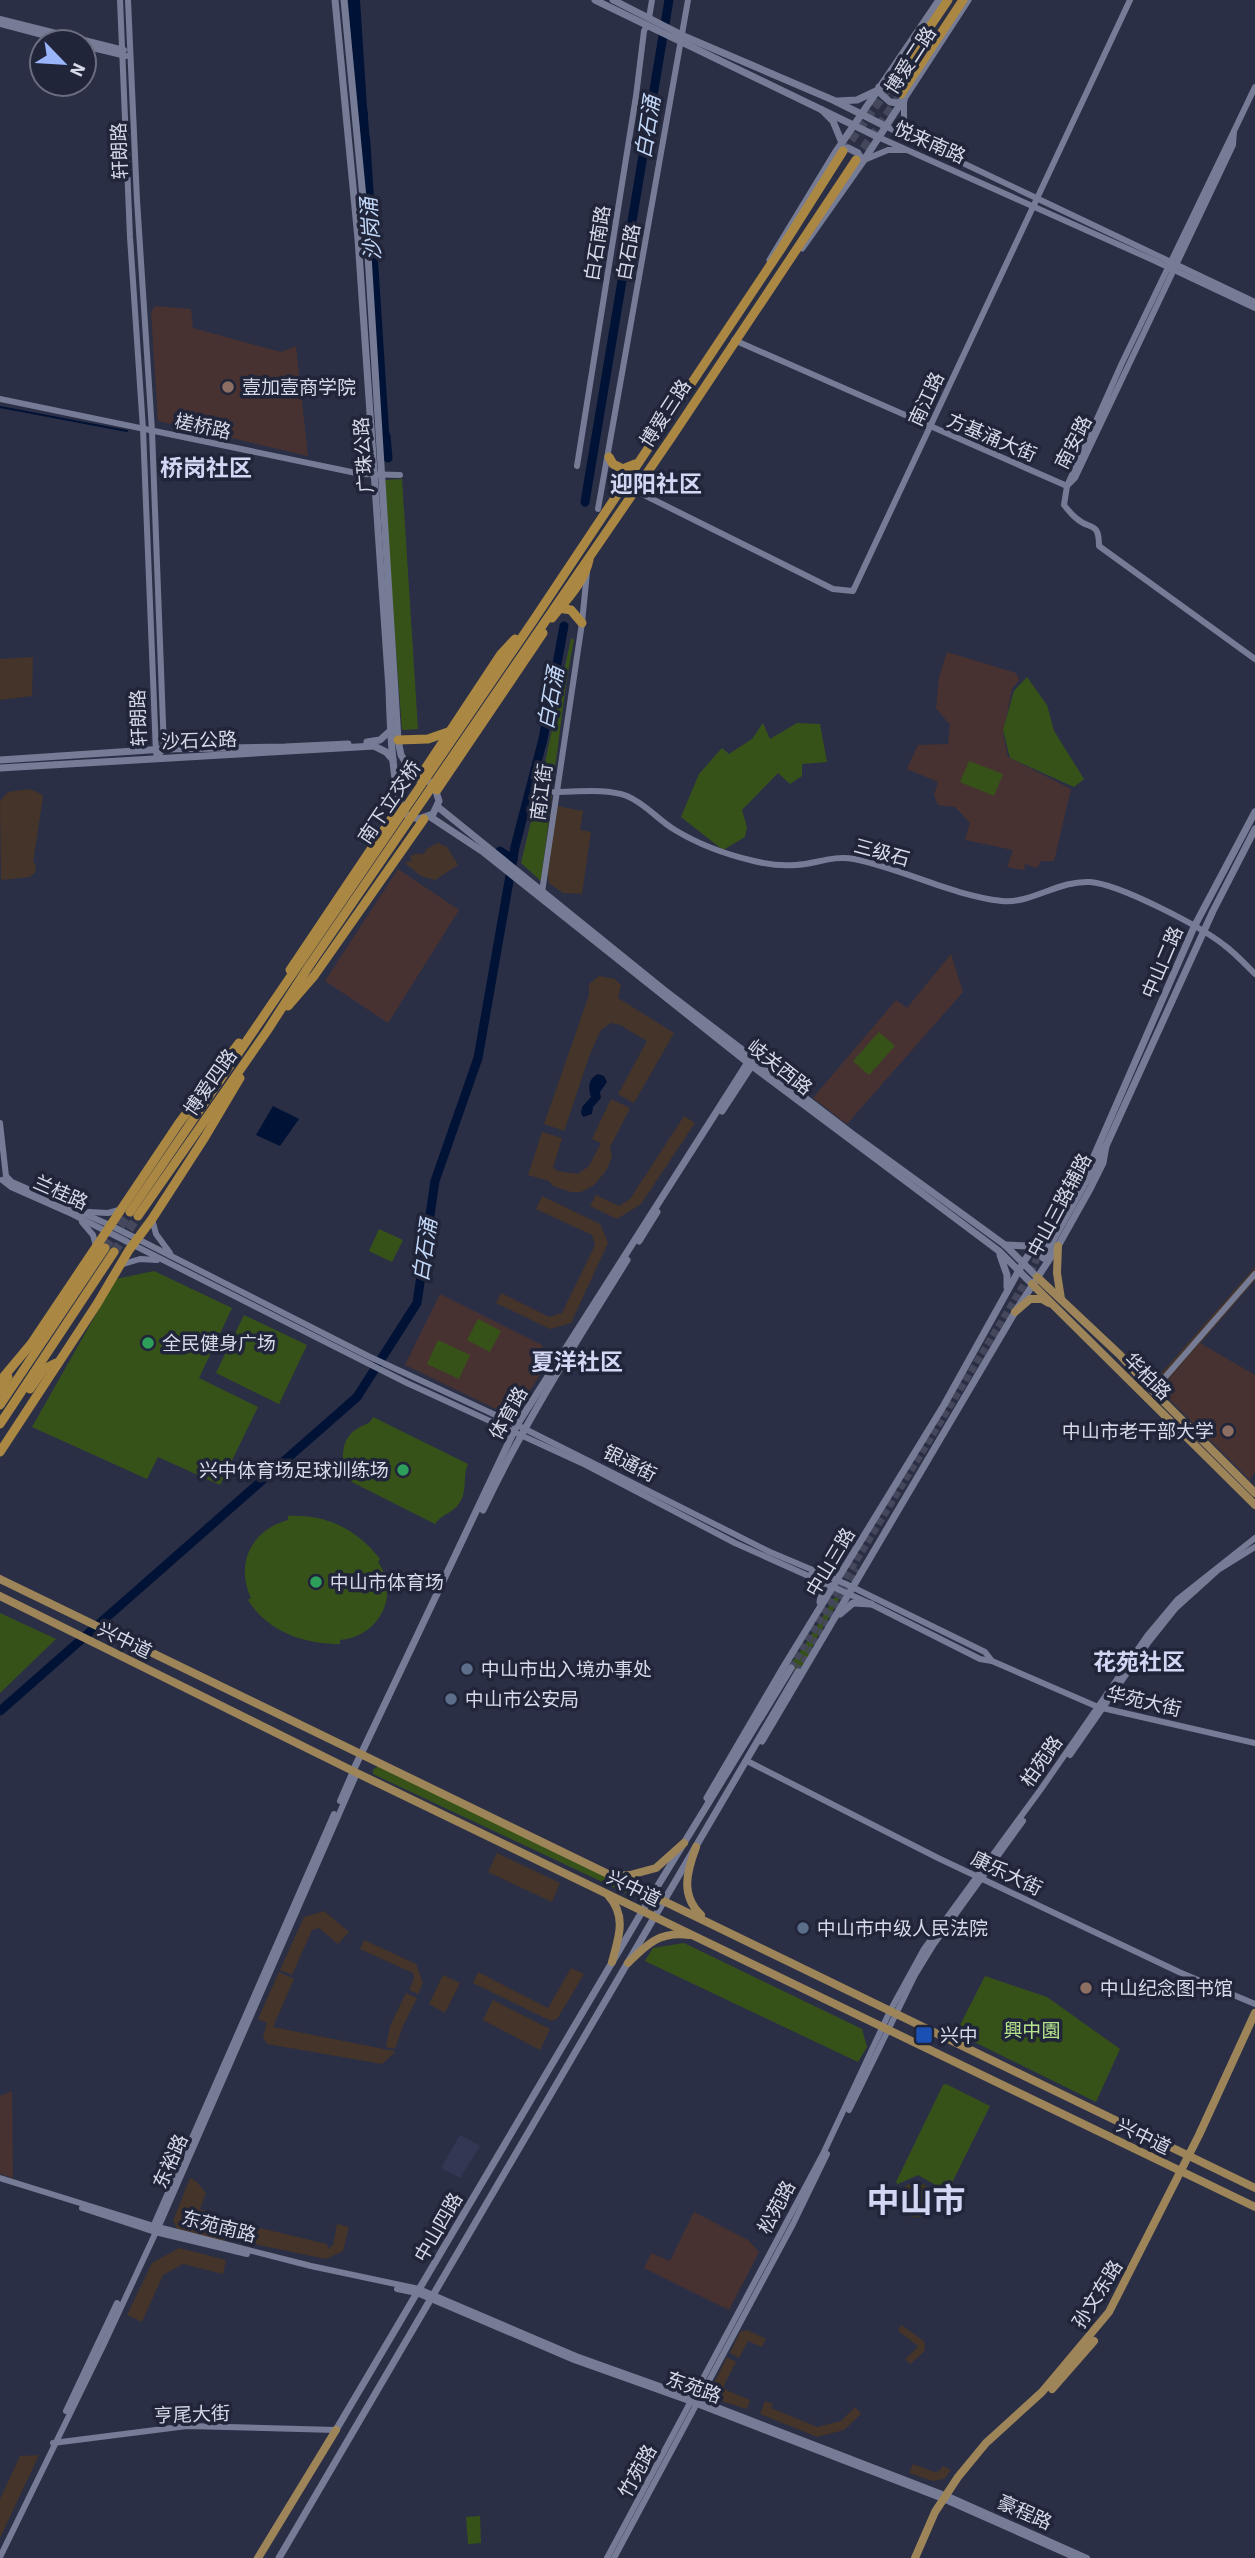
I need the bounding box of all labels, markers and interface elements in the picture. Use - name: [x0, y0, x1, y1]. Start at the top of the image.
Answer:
- street label: 博爱二路: [879, 22, 943, 100]
- north arrow: [28, 28, 98, 98]
- text: N: [62, 58, 92, 81]
- water label: 白石涌: [628, 92, 668, 160]
- street label: 悦来南路: [889, 116, 970, 171]
- street label: 轩朗路: [106, 122, 135, 180]
- water label: 沙岗涌: [354, 195, 388, 261]
- street label: 白石南路: [579, 204, 618, 283]
- street label: 白石路: [611, 222, 648, 283]
- street label: 南江路: [903, 368, 952, 431]
- place label: 壹加壹商学院: [242, 375, 356, 402]
- street label: 博爱三路: [634, 375, 698, 453]
- marker: 壹加壹商学院: [220, 379, 236, 395]
- street label: 方基涌大街: [942, 407, 1040, 469]
- street label: 槎桥路: [172, 408, 233, 447]
- street label: 南安路: [1049, 411, 1099, 474]
- street label: 广珠公路: [348, 416, 381, 494]
- district label: 桥岗社区: [160, 452, 252, 485]
- district label: 迎阳社区: [610, 468, 702, 501]
- water label: 白石涌: [531, 662, 572, 732]
- street label: 轩朗路: [125, 689, 154, 747]
- street label: 沙石公路: [161, 727, 238, 756]
- street label: 南下立交桥: [352, 756, 428, 850]
- street label: 南江街: [525, 762, 560, 822]
- street label: 三级石: [851, 833, 913, 874]
- street label: 中山二路: [1136, 922, 1191, 1003]
- street label: 岐关西路: [741, 1034, 817, 1102]
- street label: 博爱四路: [178, 1044, 244, 1122]
- street label: 中山三路辅路: [1022, 1149, 1099, 1262]
- street label: 兰桂路: [29, 1169, 92, 1217]
- water label: 白石涌: [406, 1215, 445, 1283]
- place label: 全民健身广场: [162, 1331, 276, 1358]
- marker: 全民健身广场: [140, 1335, 156, 1351]
- district label: 夏洋社区: [531, 1346, 623, 1379]
- street label: 华柏路: [1117, 1347, 1177, 1407]
- street label: 体育路: [484, 1382, 535, 1445]
- place label: 中山市老干部大学: [1062, 1419, 1214, 1446]
- marker: 中山市老干部大学: [1220, 1423, 1236, 1439]
- street label: 银通街: [598, 1439, 661, 1489]
- place label: 兴中体育场足球训练场: [199, 1458, 389, 1485]
- marker: 兴中体育场足球训练场: [395, 1462, 411, 1478]
- street label: 中山三路: [800, 1523, 862, 1602]
- place label: 中山市体育场: [330, 1570, 444, 1597]
- marker: 中山市体育场: [308, 1574, 324, 1590]
- street label: 兴中道: [93, 1617, 156, 1666]
- district label: 花苑社区: [1093, 1646, 1185, 1679]
- place label: 中山市出入境办事处: [481, 1657, 652, 1684]
- marker: 中山市出入境办事处: [459, 1661, 475, 1677]
- street label: 华苑大街: [1104, 1681, 1184, 1724]
- place label: 中山市公安局: [465, 1687, 579, 1714]
- marker: 中山市公安局: [443, 1691, 459, 1707]
- street label: 柏苑路: [1015, 1731, 1070, 1793]
- street label: 康乐大街: [966, 1846, 1046, 1903]
- street label: 兴中道: [602, 1865, 665, 1914]
- place label: 中山市中级人民法院: [817, 1916, 988, 1943]
- marker: 中山市中级人民法院: [795, 1920, 811, 1936]
- place label: 中山纪念图书馆: [1100, 1976, 1233, 2003]
- marker: 中山纪念图书馆: [1078, 1980, 1094, 1996]
- park label: 興中園: [1003, 2018, 1061, 2045]
- place label: 兴中: [940, 2023, 978, 2050]
- marker: 兴中: [914, 2025, 934, 2045]
- street label: 兴中道: [1112, 2113, 1175, 2162]
- street label: 东裕路: [147, 2130, 195, 2193]
- street label: 松苑路: [752, 2176, 803, 2239]
- district label: 中山市: [867, 2178, 966, 2225]
- street label: 中山四路: [409, 2188, 470, 2267]
- street label: 东苑南路: [178, 2205, 259, 2250]
- street label: 孙文东路: [1067, 2255, 1130, 2334]
- street label: 东苑路: [662, 2366, 725, 2411]
- street label: 亨尾大街: [154, 2401, 231, 2430]
- street label: 竹苑路: [613, 2440, 664, 2503]
- street label: 豪程路: [993, 2489, 1056, 2537]

